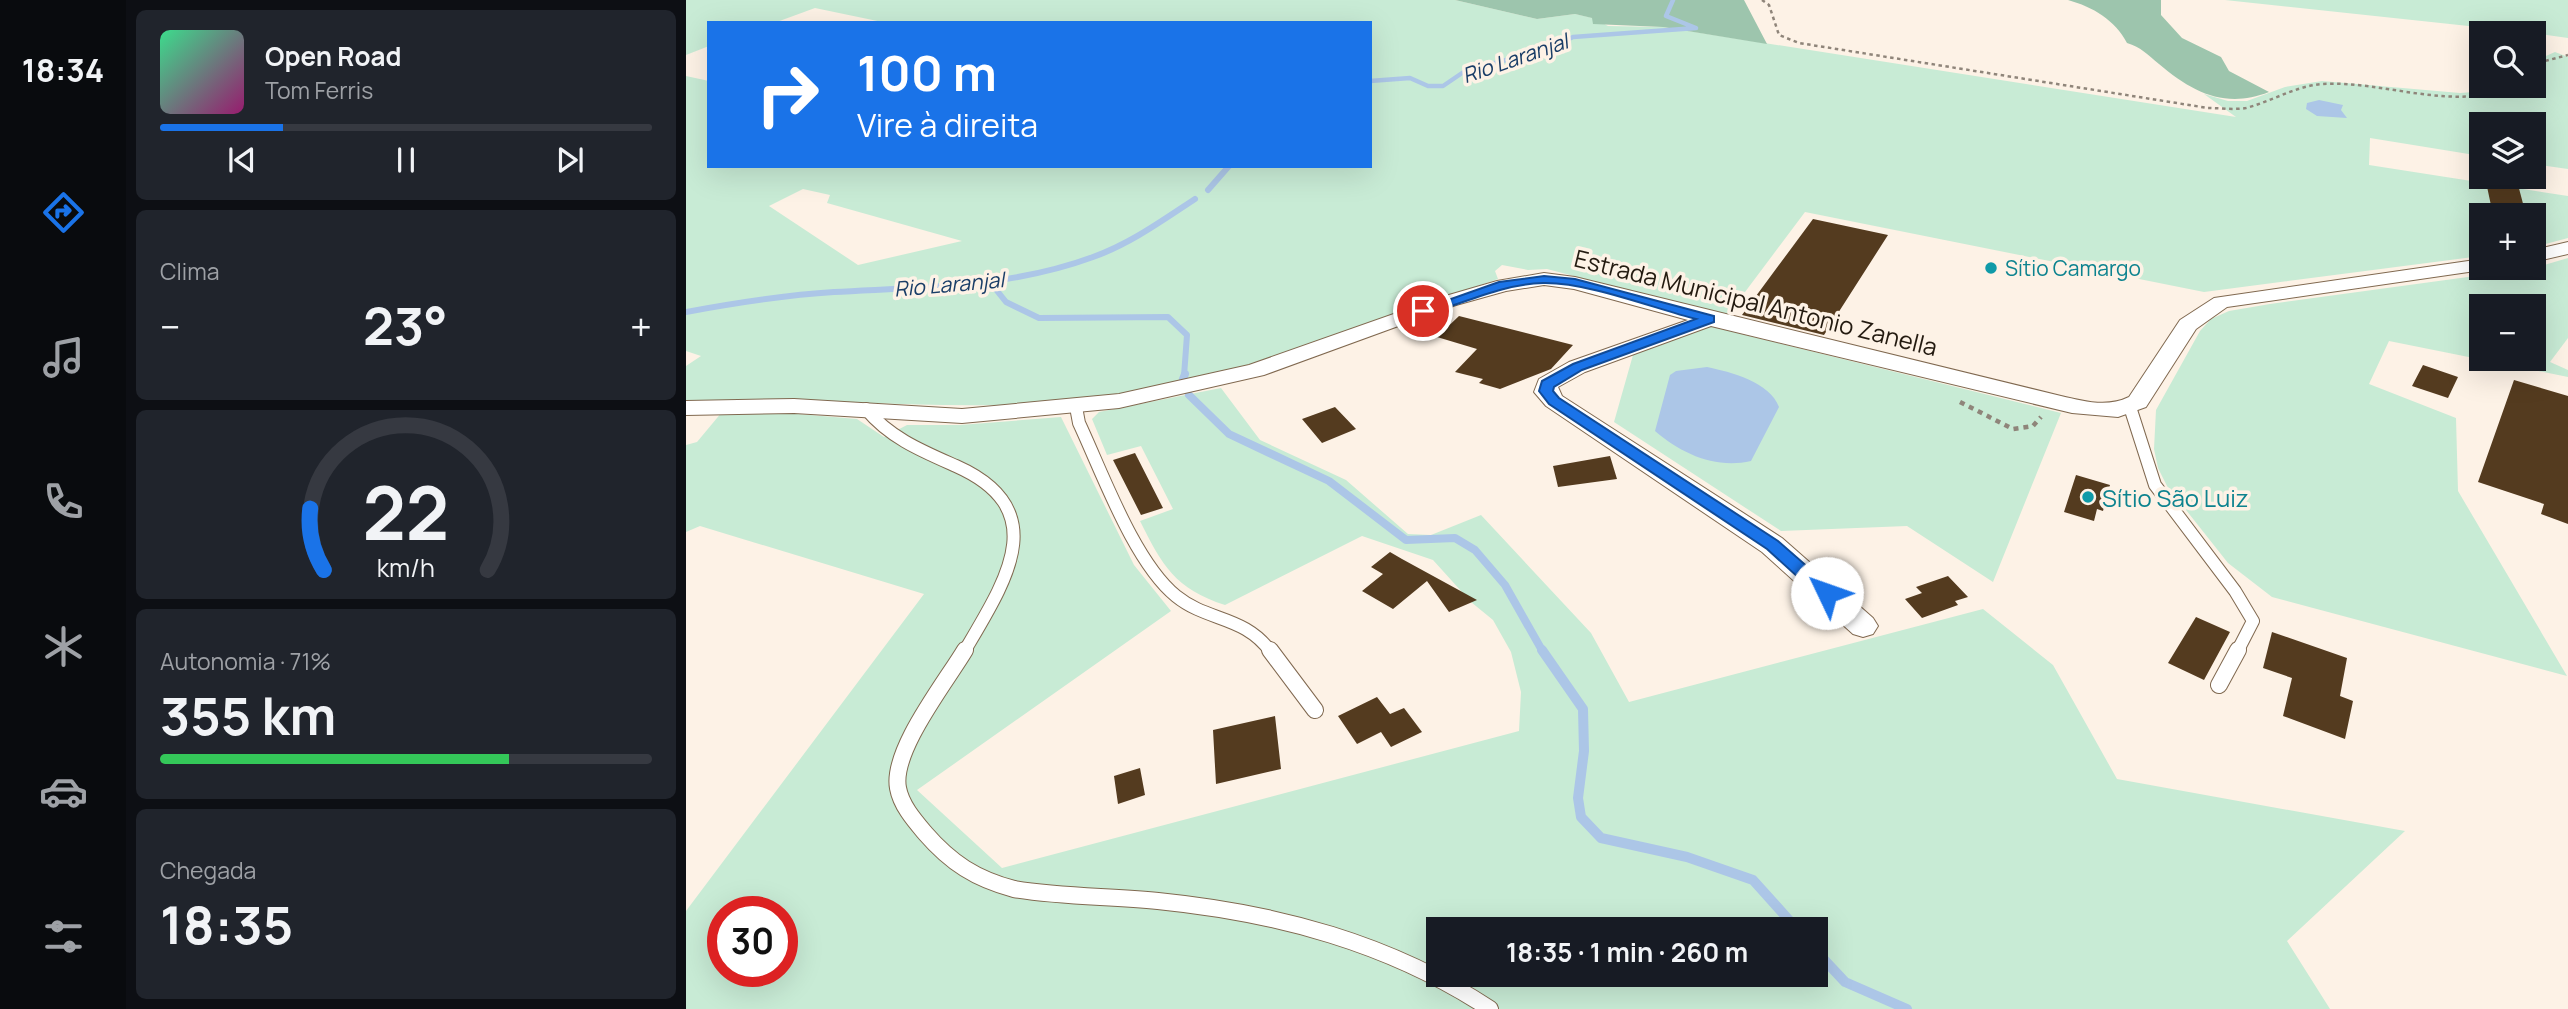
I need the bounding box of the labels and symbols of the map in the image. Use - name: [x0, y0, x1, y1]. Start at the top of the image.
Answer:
- water label: Rio Laranjal: [1458, 26, 1575, 89]
- street label: Estrada Municipal Antonio Zanella: [1571, 241, 1941, 363]
- place label: Sítio Camargo: [2005, 254, 2141, 282]
- marker: Sítio Camargo: [1983, 260, 1999, 276]
- water label: Rio Laranjal: [893, 265, 1008, 303]
- pin: [1393, 281, 1453, 341]
- place label: Sítio São Luiz: [2102, 481, 2249, 514]
- marker: Sítio São Luiz: [2080, 489, 2096, 505]
- position arrow: [1790, 556, 1864, 630]
- speed limit sign: 30: [707, 896, 798, 987]

